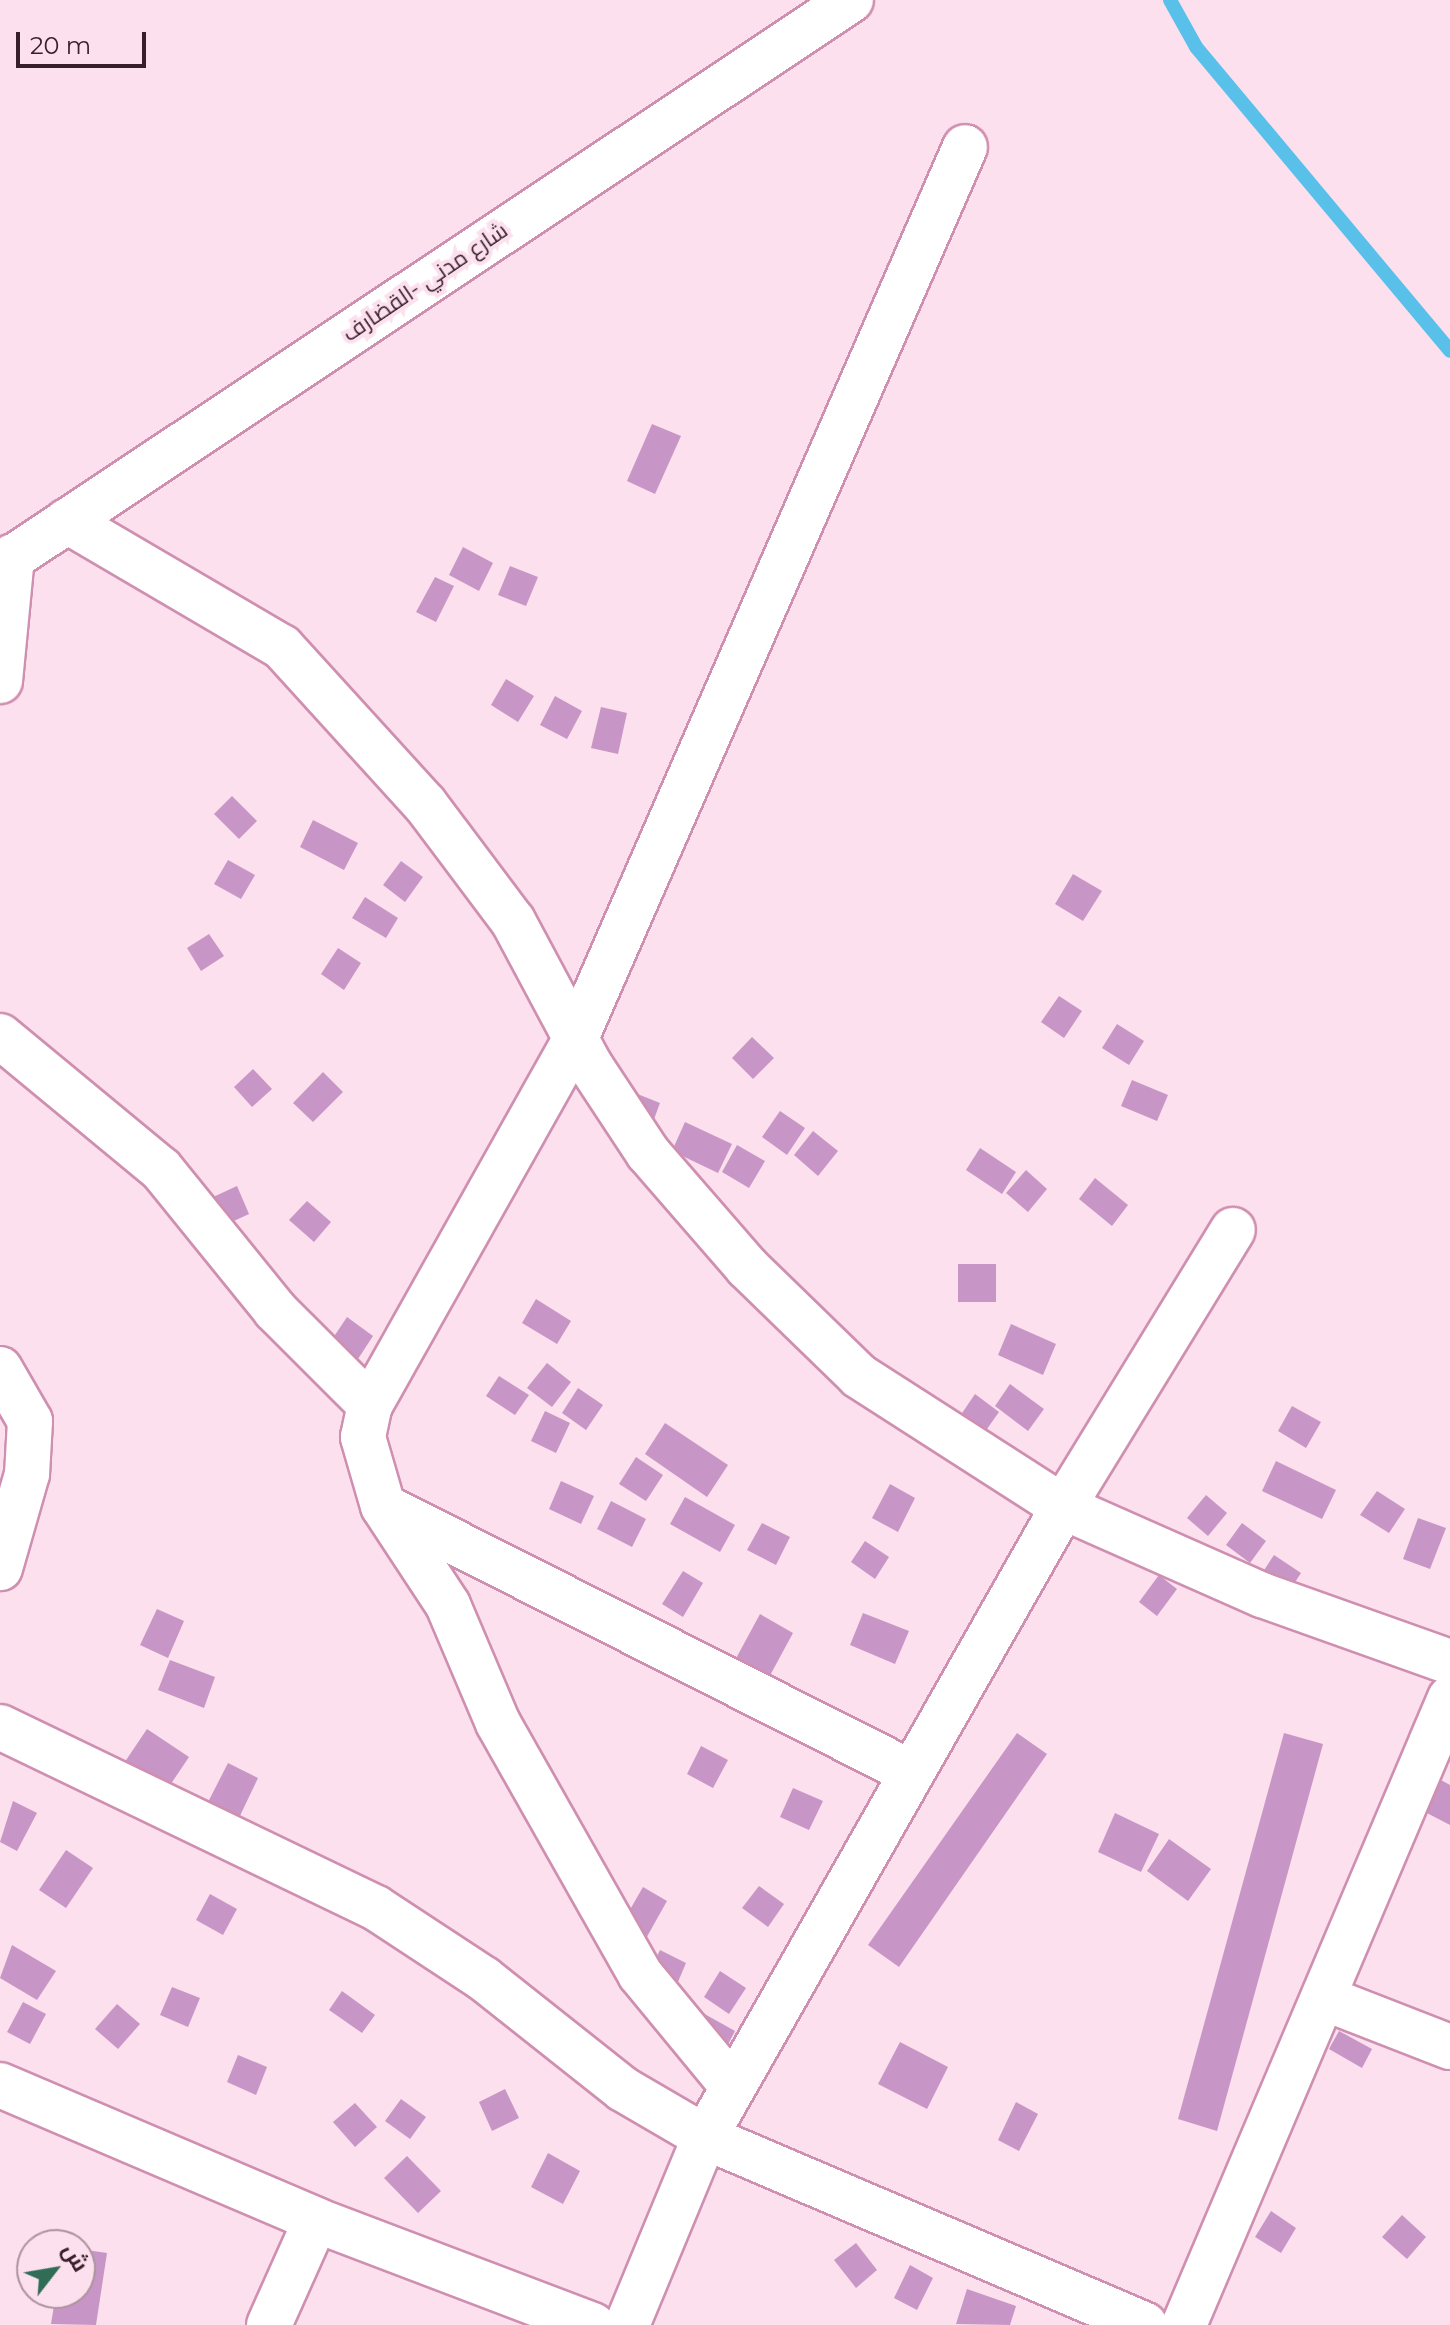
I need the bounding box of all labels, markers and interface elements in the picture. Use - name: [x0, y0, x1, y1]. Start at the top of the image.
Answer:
- scale bar: [20, 16, 150, 66]
- text: 20 m: [30, 31, 91, 60]
- street label: شارع مدني -القضارف: [337, 217, 513, 347]
- north arrow: [16, 2229, 96, 2309]
- text: ش: [56, 2238, 94, 2276]

